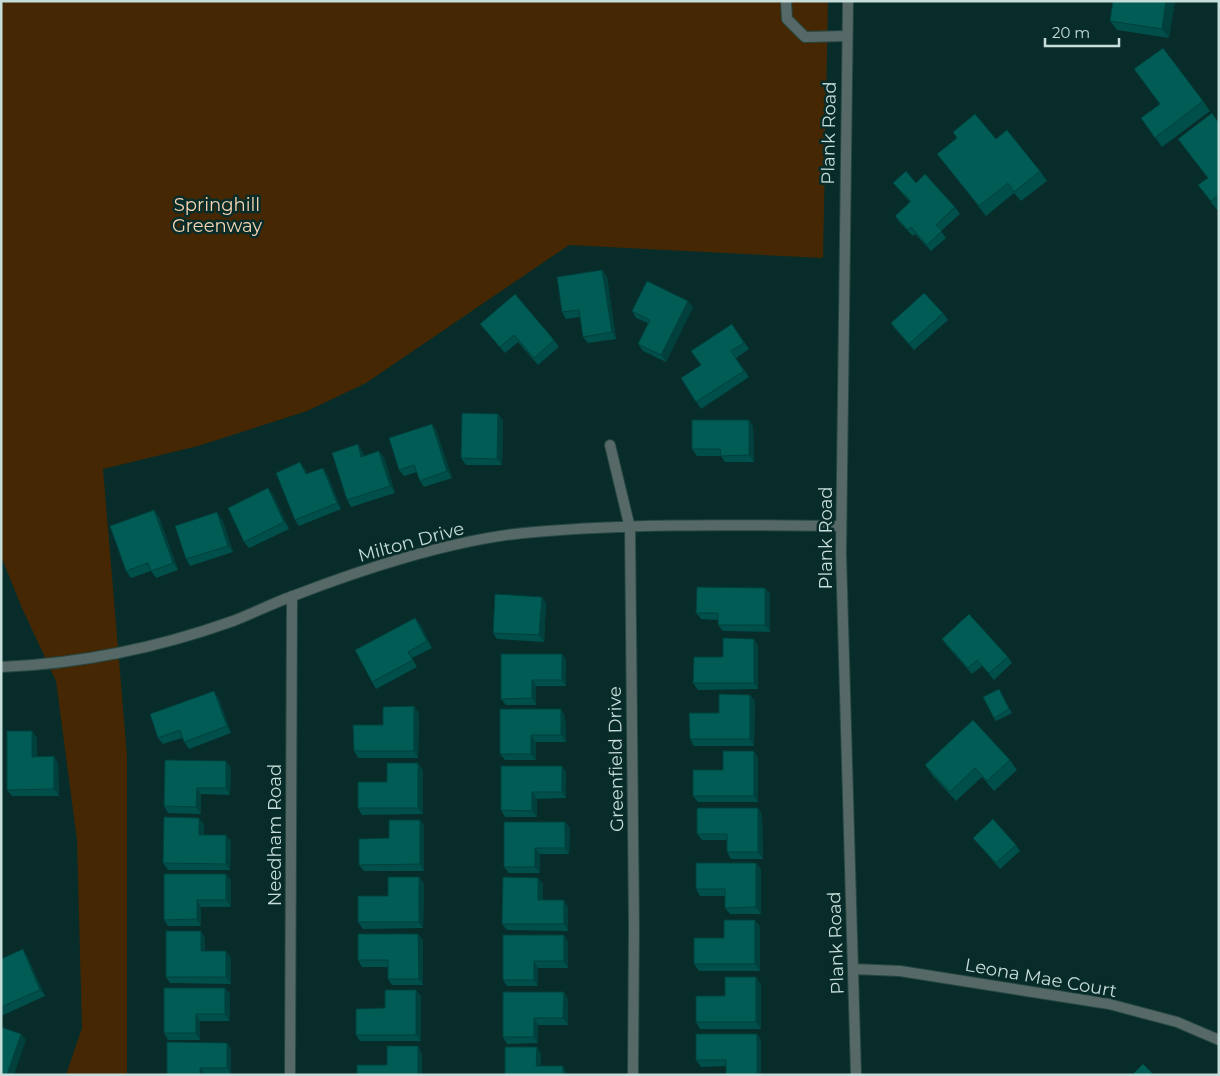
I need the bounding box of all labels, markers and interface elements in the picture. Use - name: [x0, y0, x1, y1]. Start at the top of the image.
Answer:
- scale bar: [1045, 15, 1119, 47]
- text: 20 m: [1052, 23, 1090, 42]
- street label: Plank Road: [817, 81, 841, 185]
- park label: Springhill Greenway: [172, 194, 262, 237]
- street label: Plank Road: [815, 486, 837, 590]
- street label: Milton Drive: [356, 517, 467, 567]
- street label: Greenfield Drive: [604, 686, 628, 832]
- street label: Needham Road: [264, 764, 286, 906]
- street label: Plank Road: [823, 891, 849, 995]
- street label: Leona Mae Court: [963, 954, 1119, 1002]

